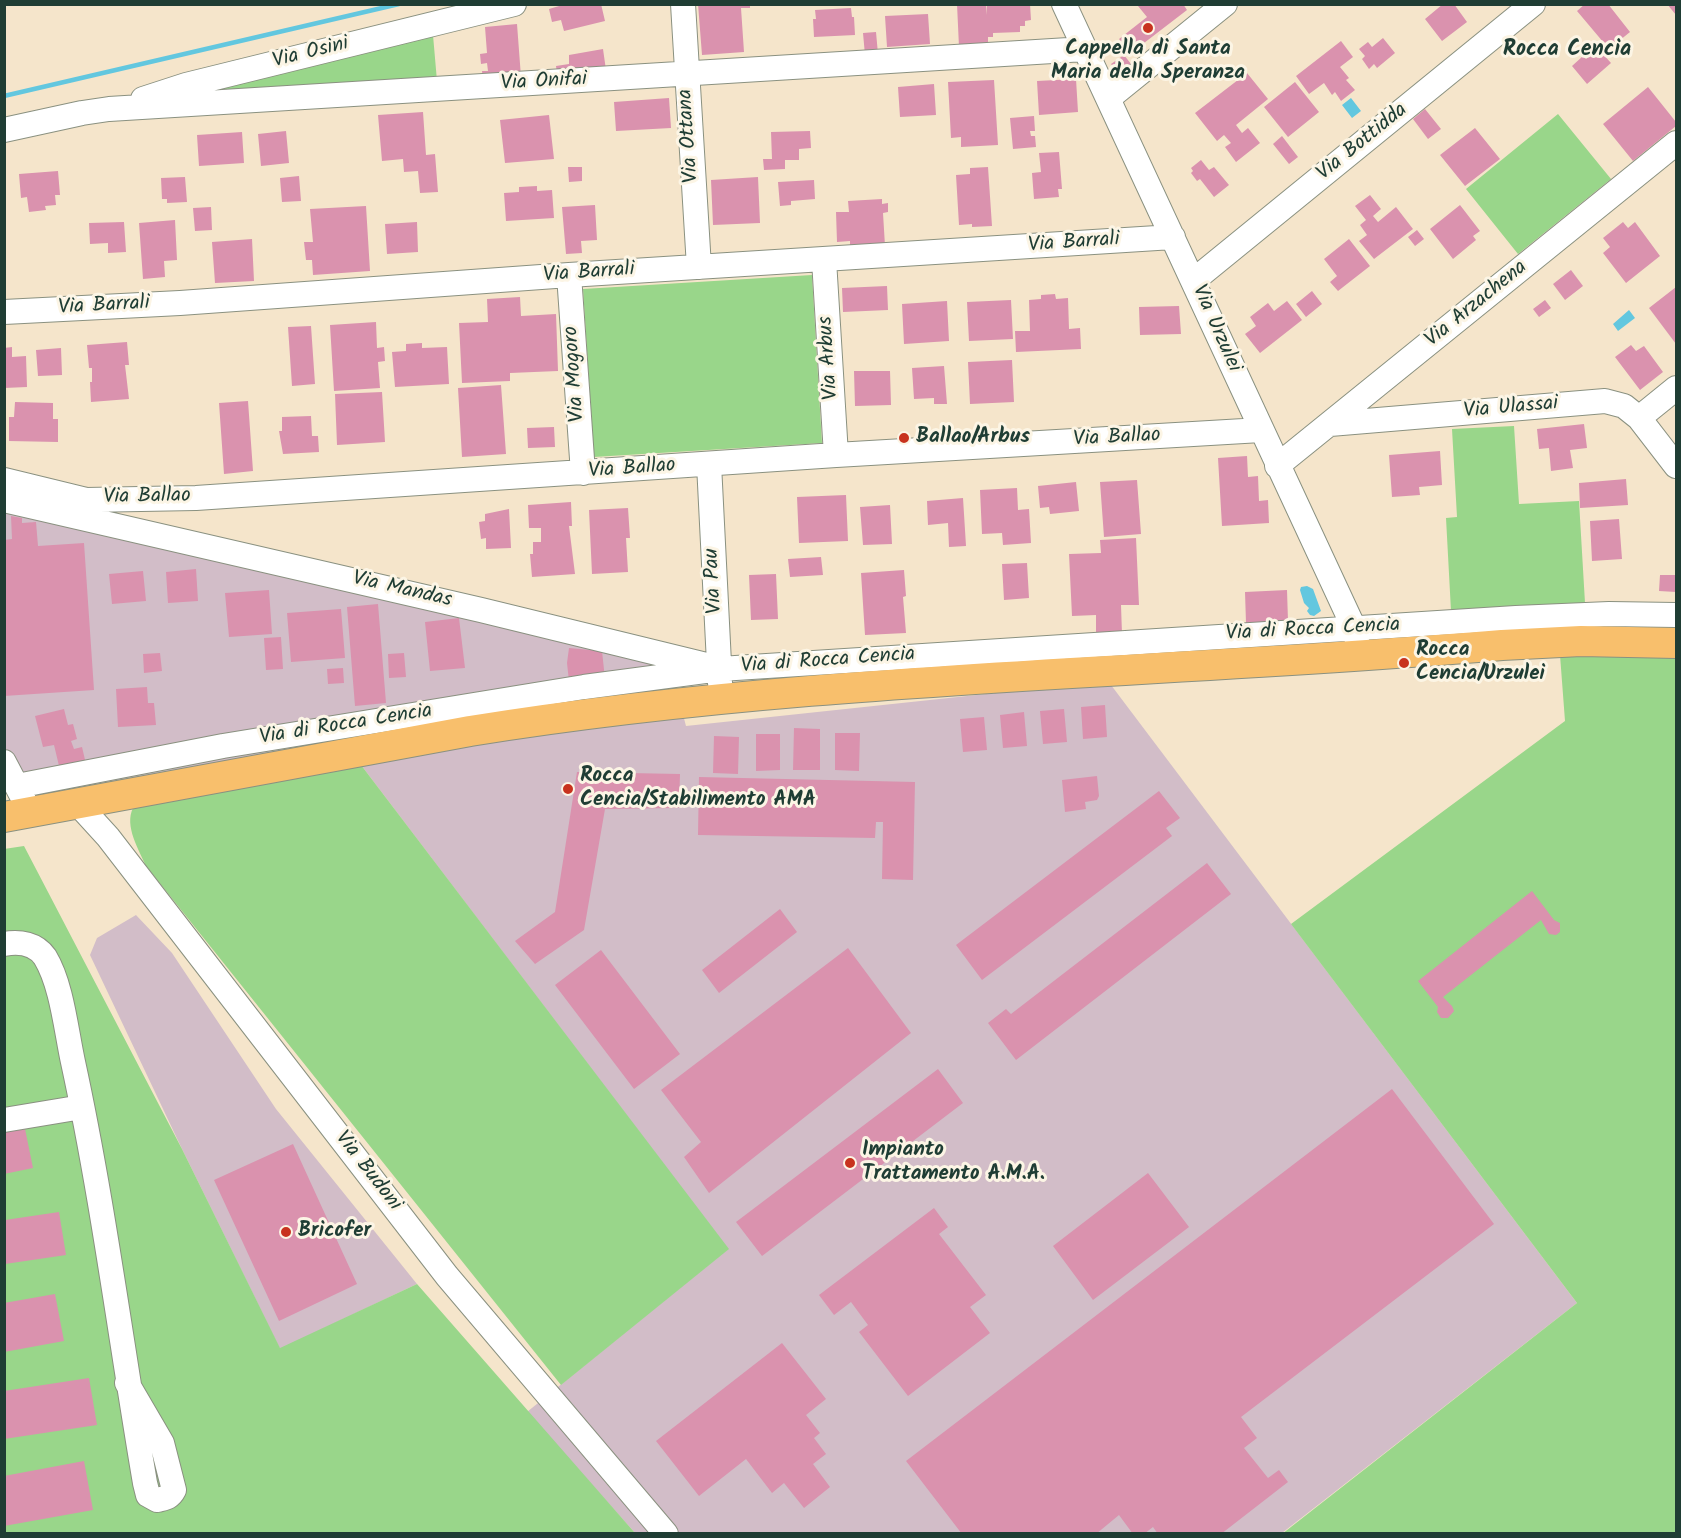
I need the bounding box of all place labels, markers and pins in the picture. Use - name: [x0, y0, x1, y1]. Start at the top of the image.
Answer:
- marker: Cappella di Santa Maria della Speranza: [1141, 21, 1155, 35]
- place label: Cappella di Santa Maria della Speranza: [1051, 37, 1245, 87]
- place label: Ballao/Arbus: [916, 425, 1030, 451]
- marker: Ballao/Arbus: [897, 431, 911, 445]
- place label: Rocca Cencia/Urzulei: [1416, 638, 1545, 688]
- marker: Rocca Cencia/Urzulei: [1397, 656, 1411, 670]
- place label: Rocca Cencia/Stabilimento AMA: [580, 764, 816, 814]
- marker: Rocca Cencia/Stabilimento AMA: [561, 782, 575, 796]
- place label: Impianto Trattamento A.M.A.: [862, 1138, 1045, 1188]
- marker: Impianto Trattamento A.M.A.: [843, 1156, 857, 1170]
- place label: Bricofer: [298, 1219, 371, 1245]
- marker: Bricofer: [279, 1225, 293, 1239]

